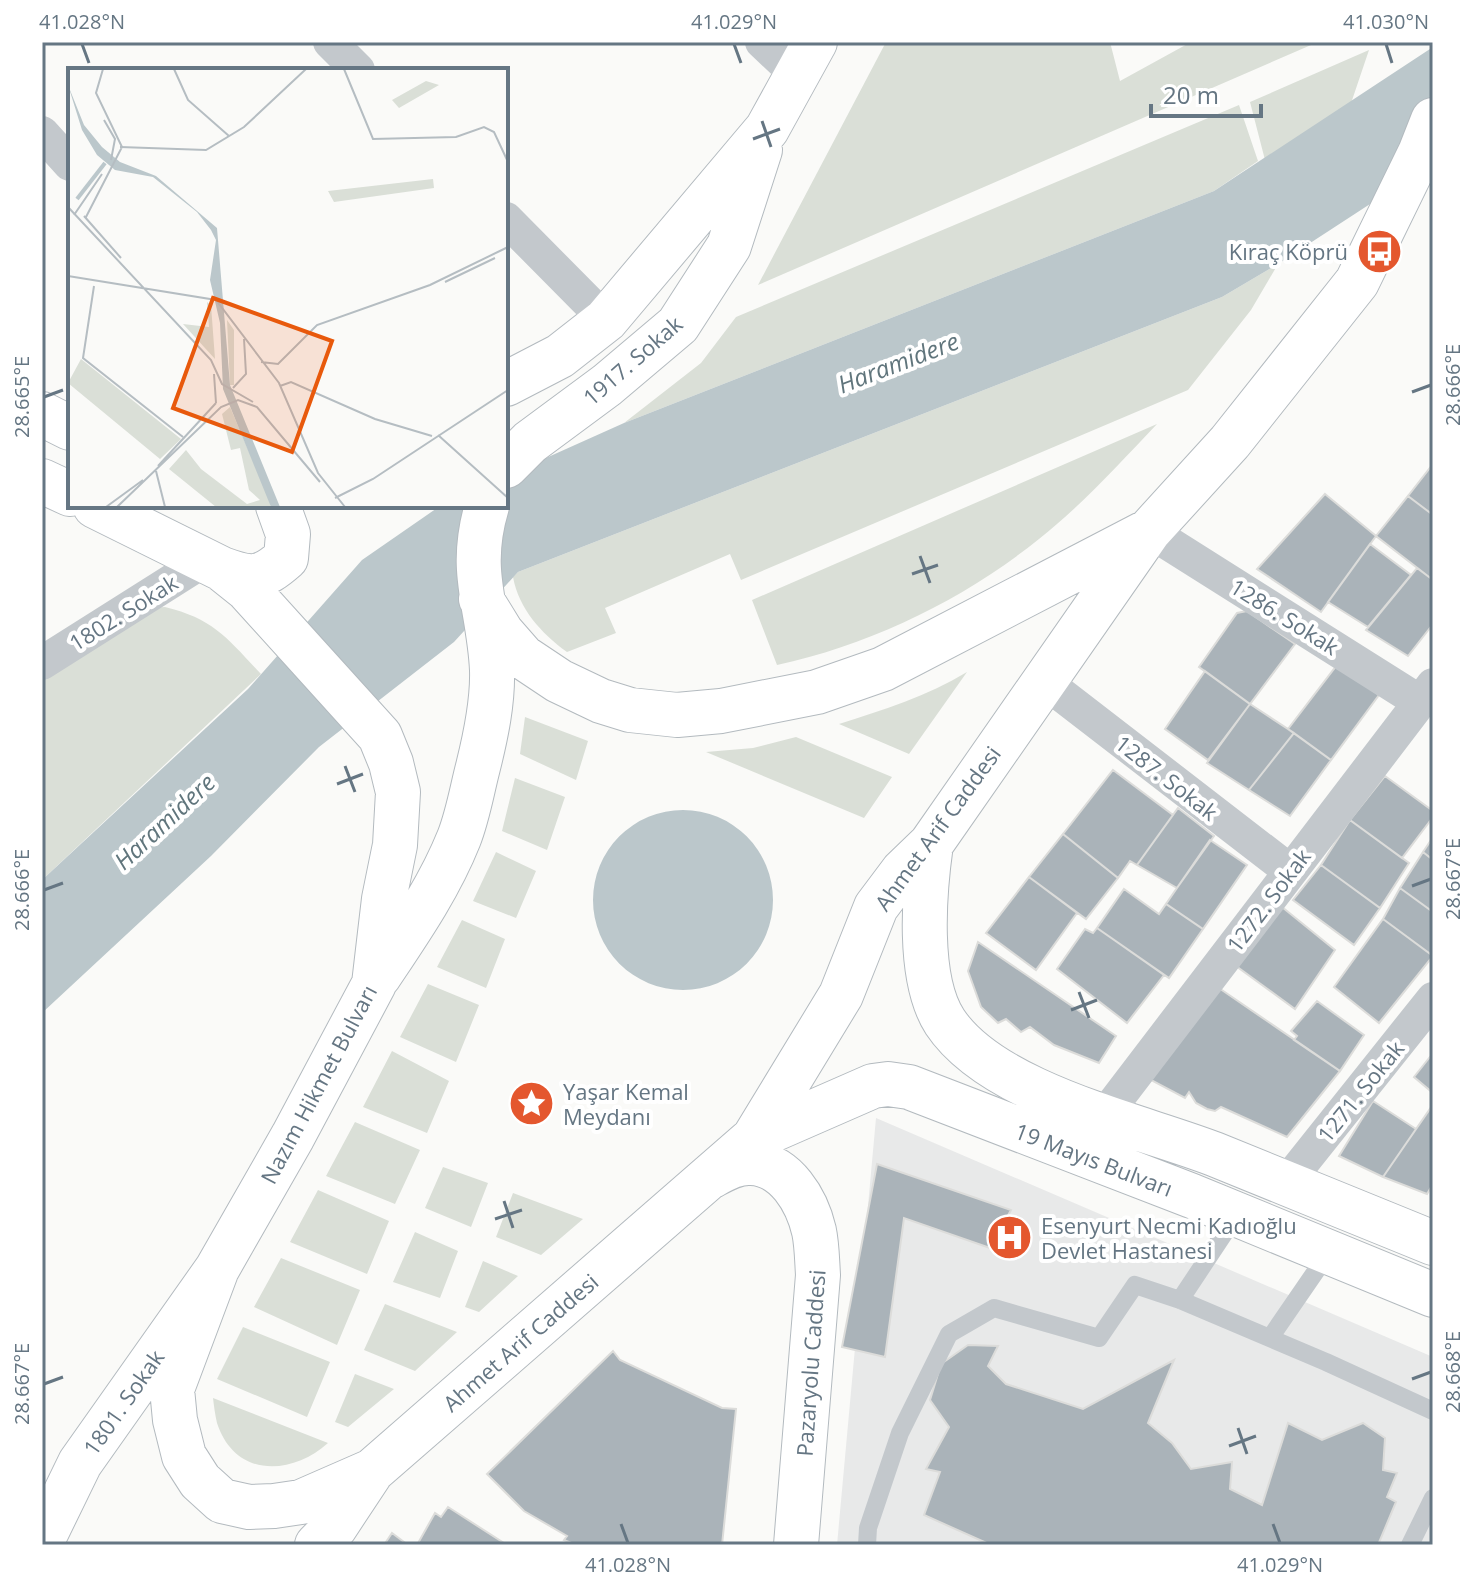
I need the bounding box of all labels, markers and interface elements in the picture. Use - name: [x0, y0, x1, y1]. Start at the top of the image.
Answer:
- text: 41.028°N: [39, 8, 125, 35]
- text: 41.029°N: [691, 8, 777, 35]
- text: 41.030°N: [1343, 8, 1429, 35]
- inset map: [68, 68, 508, 508]
- scale bar: [1151, 68, 1261, 118]
- text: 20 m: [1163, 78, 1219, 111]
- bus stop icon: Kıraç Köprü: [1355, 227, 1403, 275]
- place label: Kıraç Köprü: [1229, 236, 1348, 266]
- street label: 1917. Sokak: [576, 308, 688, 411]
- water label: Haramidere: [833, 324, 963, 400]
- text: 28.666°E: [1439, 344, 1466, 426]
- text: 28.665°E: [8, 356, 35, 438]
- street label: 1802. Sokak: [63, 567, 183, 657]
- street label: 1286. Sokak: [1225, 571, 1345, 661]
- street label: 1287. Sokak: [1110, 727, 1225, 827]
- street label: Ahmet Arif Caddesi: [867, 740, 1007, 916]
- water label: Haramidere: [106, 766, 222, 876]
- text: 28.667°E: [1439, 838, 1466, 920]
- street label: 1272. Sokak: [1219, 842, 1317, 958]
- text: 28.666°E: [8, 849, 35, 931]
- street label: Nazım Hikmet Bulvarı: [253, 979, 383, 1189]
- street label: 1271. Sokak: [1310, 1034, 1410, 1148]
- place label: Yaşar Kemal Meydanı: [563, 1076, 689, 1131]
- place icon: Yaşar Kemal Meydanı: [508, 1080, 556, 1128]
- street label: 19 Mayıs Bulvarı: [1011, 1115, 1177, 1203]
- place label: Esenyurt Necmi Kadıoğlu Devlet Hastanesi: [1041, 1210, 1297, 1265]
- hospital icon: Esenyurt Necmi Kadıoğlu Devlet Hastanesi: [986, 1214, 1034, 1262]
- street label: Ahmet Arif Caddesi: [436, 1266, 604, 1418]
- street label: Pazaryolu Caddesi: [789, 1268, 831, 1458]
- text: 28.668°E: [1439, 1331, 1466, 1413]
- text: 28.667°E: [8, 1343, 35, 1425]
- street label: 1801. Sokak: [76, 1343, 171, 1461]
- text: 41.028°N: [585, 1551, 671, 1578]
- text: 41.029°N: [1237, 1551, 1323, 1578]

